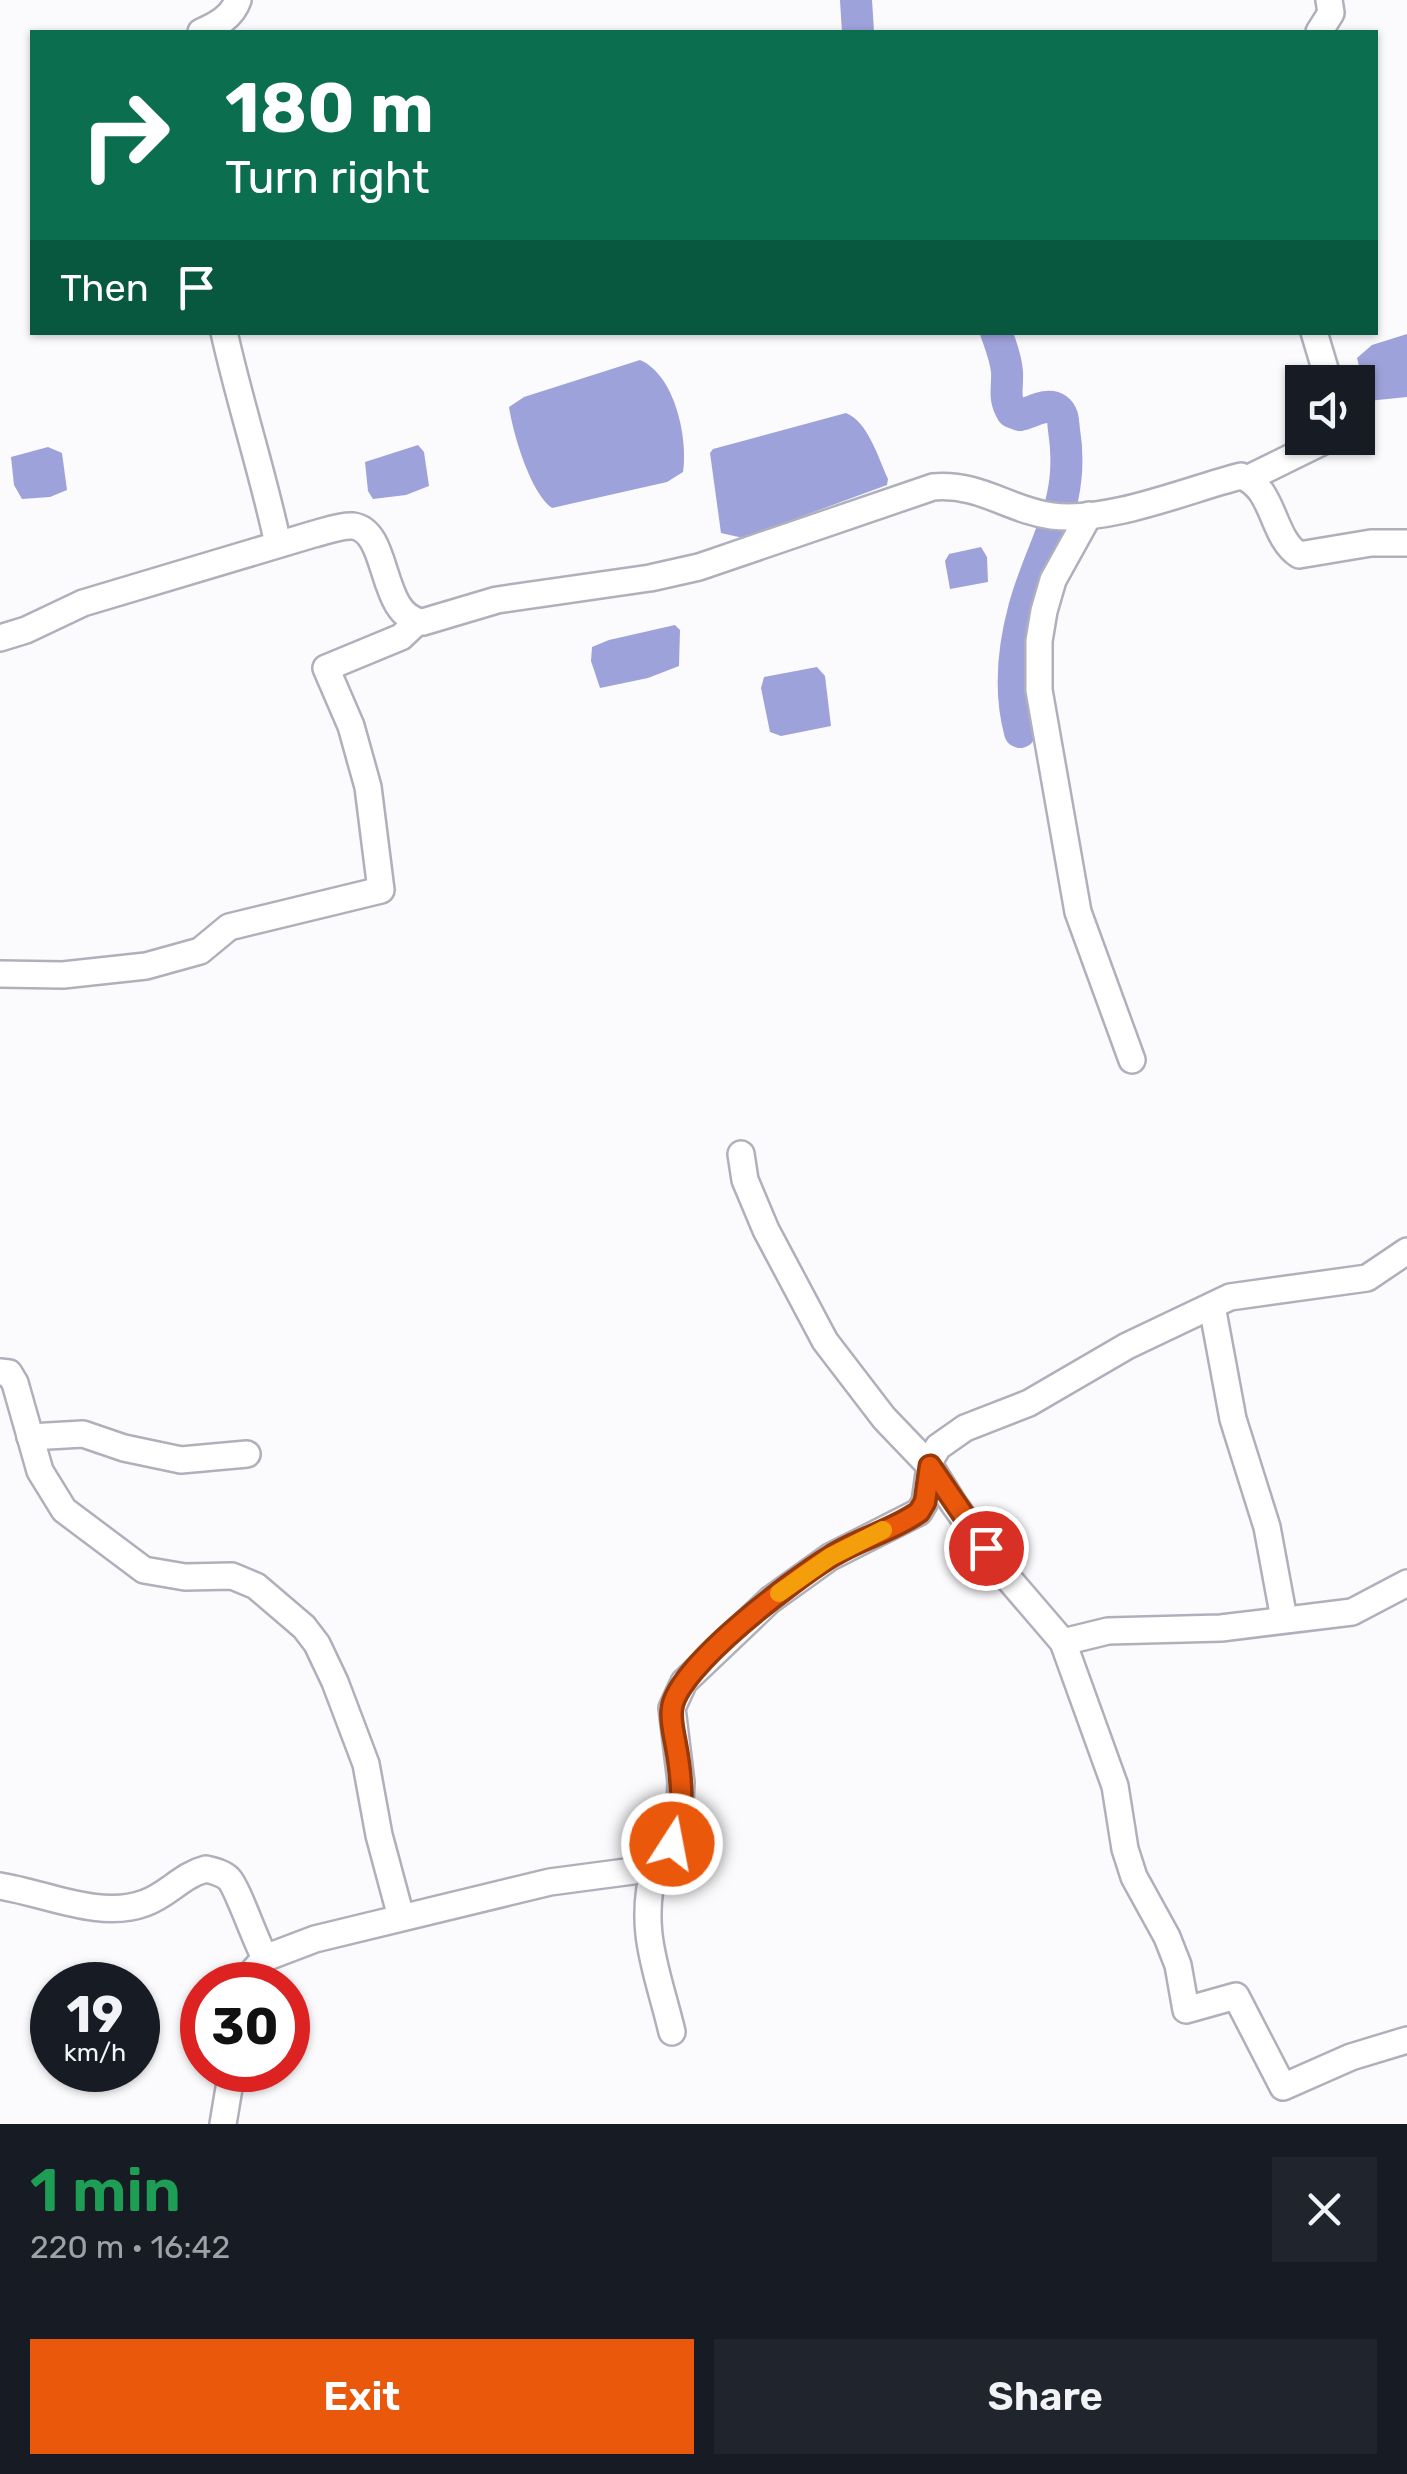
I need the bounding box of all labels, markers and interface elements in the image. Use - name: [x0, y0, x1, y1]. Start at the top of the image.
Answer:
- text: 180 m: [225, 67, 434, 150]
- icon: right: [60, 70, 190, 200]
- text: Turn right: [225, 151, 429, 204]
- icon: arrive: [169, 260, 224, 315]
- text: Then: [60, 265, 149, 311]
- map controls: [1285, 365, 1375, 455]
- button: sound: [1285, 365, 1375, 455]
- pin: [944, 1506, 1029, 1591]
- icon: arrive: [959, 1521, 1014, 1576]
- position arrow: [620, 1792, 724, 1896]
- speed limit sign: 30: [180, 1962, 310, 2092]
- text: 19: [67, 1985, 123, 2045]
- text: km/h: [64, 2038, 126, 2067]
- text: 1 min: [30, 2155, 181, 2226]
- button: close: [1272, 2157, 1377, 2262]
- text: 220 m · 16:42: [30, 2228, 230, 2266]
- button: Exit: [30, 2339, 694, 2454]
- button: Share: [714, 2339, 1377, 2454]

